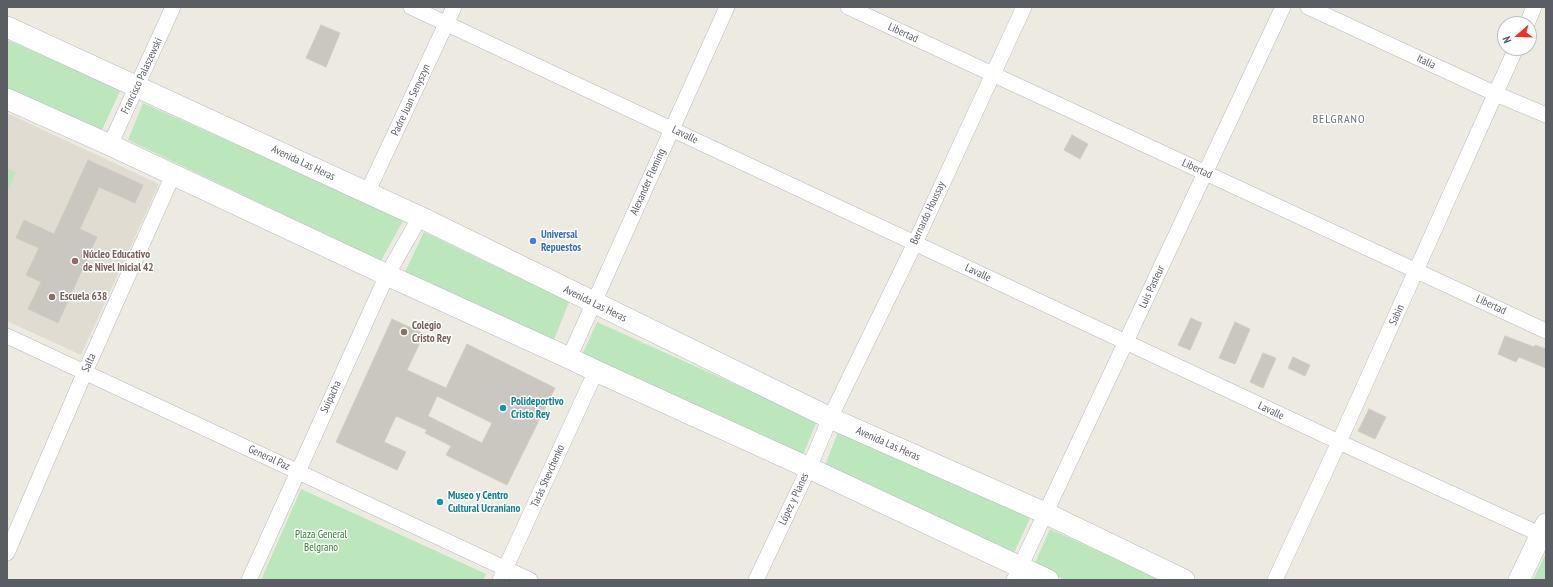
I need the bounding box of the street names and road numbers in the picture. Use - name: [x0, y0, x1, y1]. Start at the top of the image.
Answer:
- street label: Libertad: [886, 20, 920, 46]
- street label: Francisco Palaszewski: [119, 36, 165, 116]
- street label: Italia: [1414, 52, 1438, 72]
- street label: Padre Juan Senyszyn: [389, 62, 433, 138]
- street label: Lavalle: [670, 123, 700, 147]
- street label: Avenida Las Heras: [269, 142, 337, 184]
- street label: Alexander Fleming: [627, 147, 669, 217]
- street label: Libertad: [1180, 156, 1214, 182]
- street label: Bernardo Houssay: [908, 179, 948, 247]
- street label: Lavalle: [963, 261, 993, 285]
- street label: Luis Pasteur: [1136, 264, 1168, 310]
- street label: Avenida Las Heras: [561, 283, 629, 325]
- street label: Libertad: [1474, 292, 1508, 318]
- street label: Sabin: [1387, 303, 1407, 327]
- street label: Salta: [79, 352, 99, 374]
- street label: Suipacha: [318, 379, 344, 415]
- street label: Lavalle: [1256, 399, 1286, 423]
- street label: Avenida Las Heras: [854, 424, 922, 464]
- street label: General Paz: [246, 443, 292, 473]
- street label: Tarás Shevchenko: [528, 443, 568, 509]
- street label: López y Planes: [776, 471, 812, 527]

